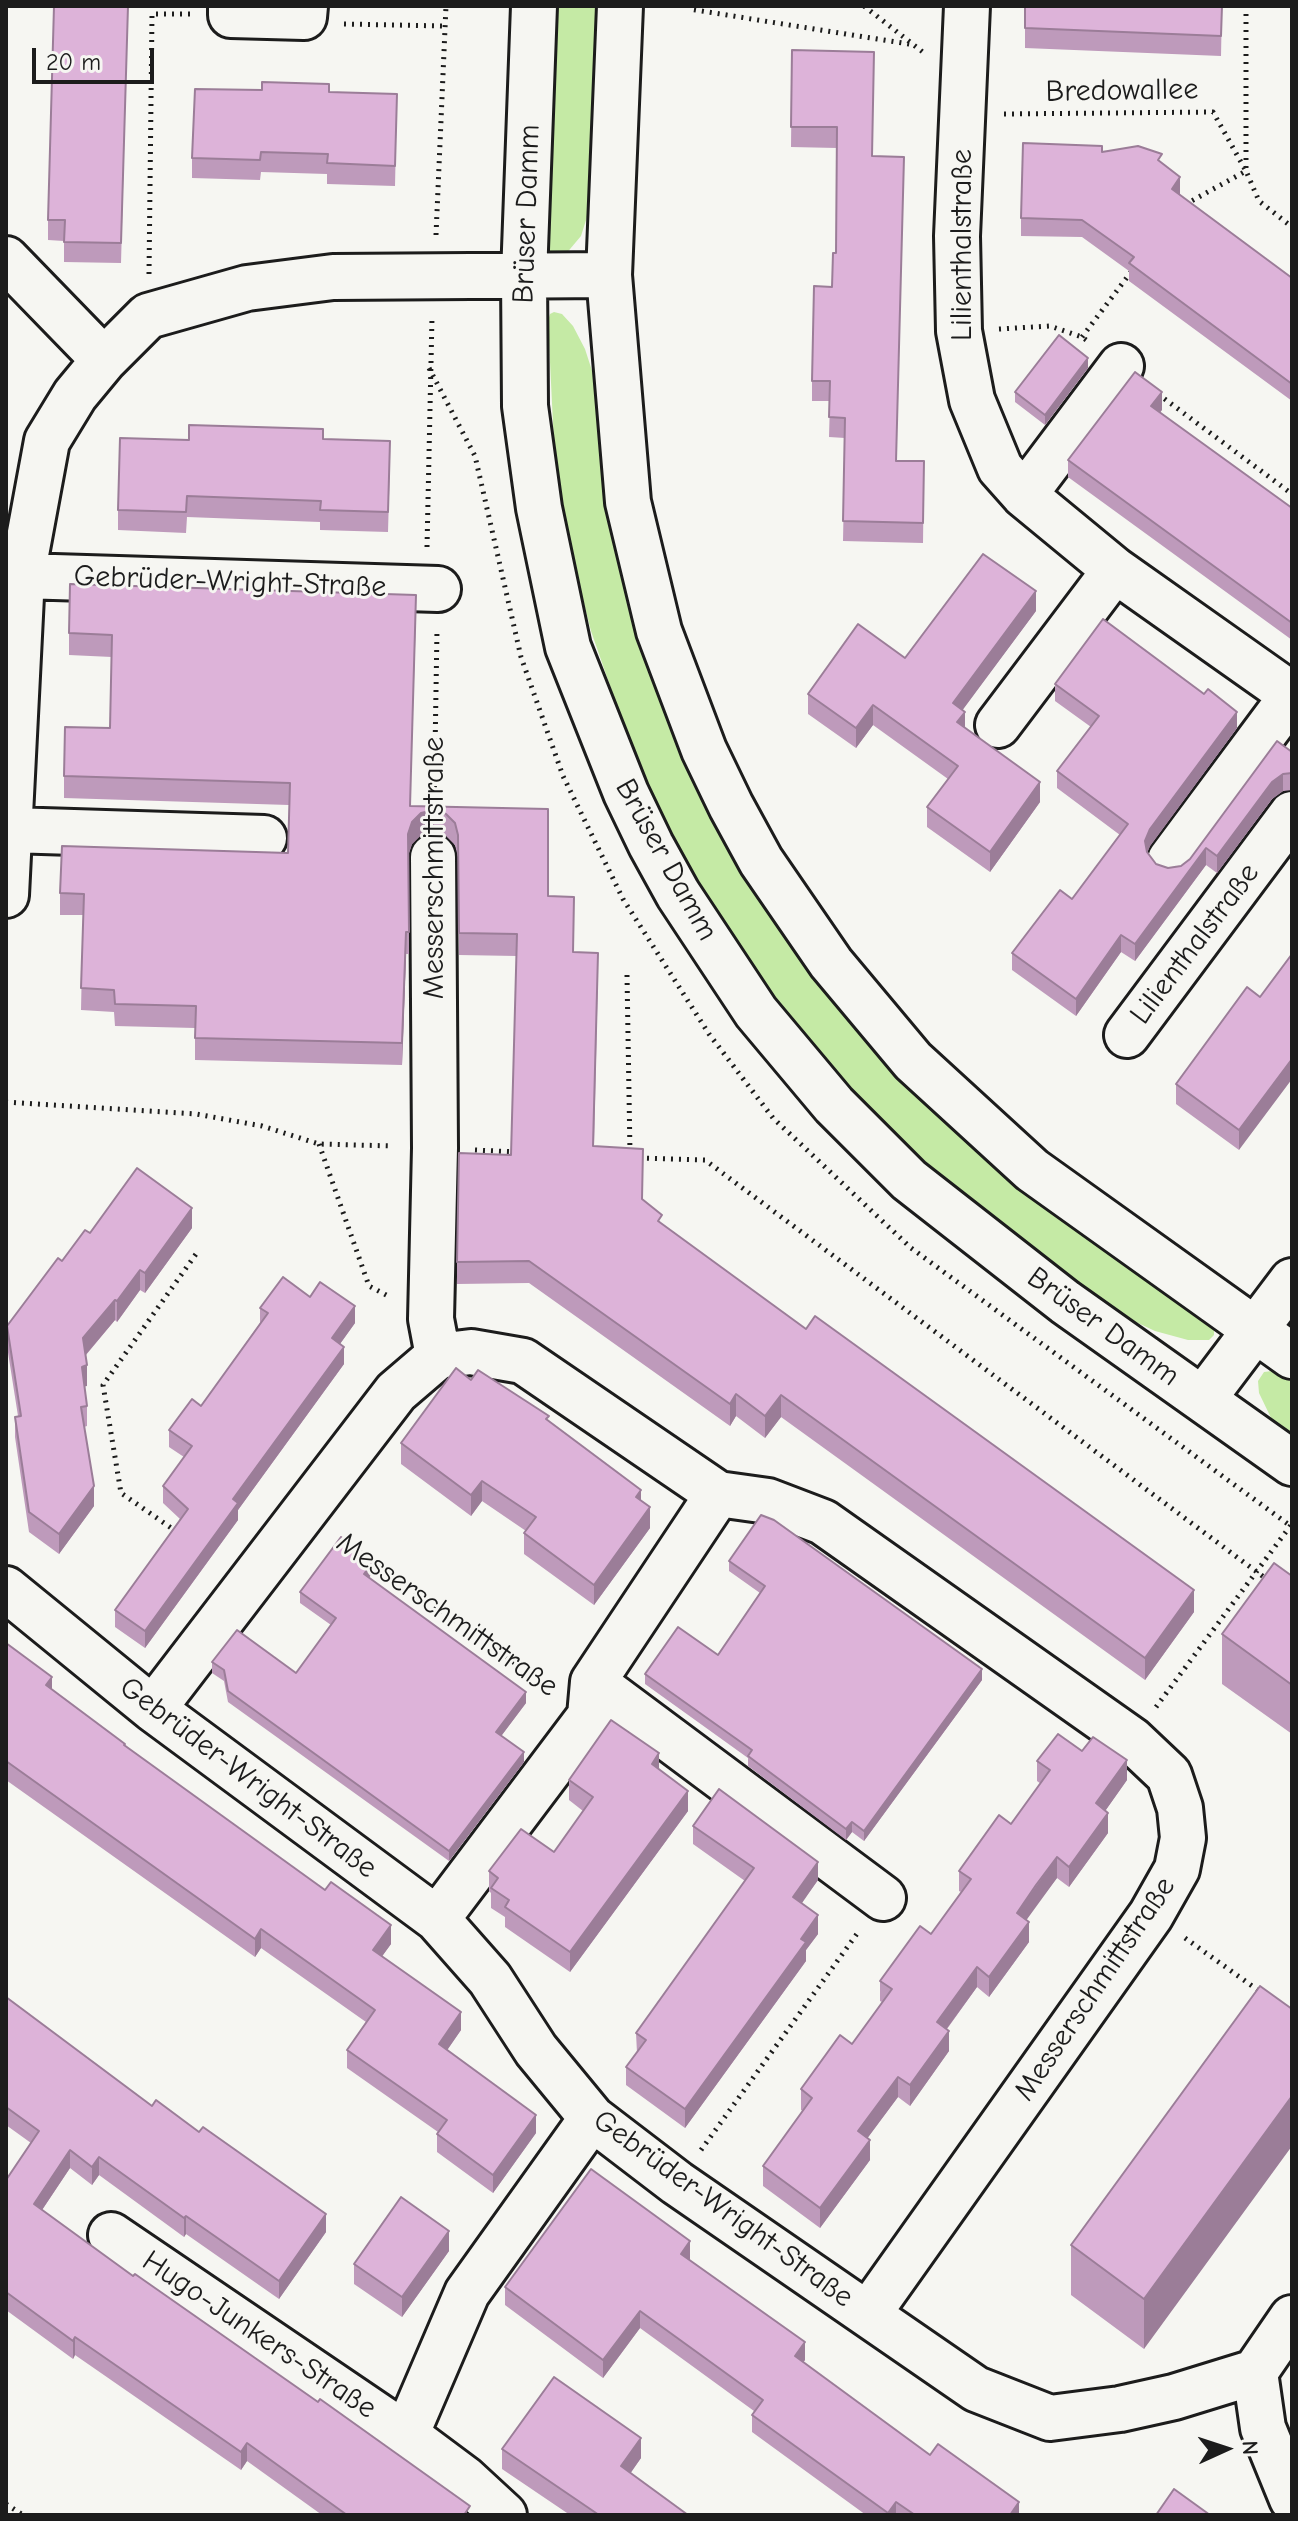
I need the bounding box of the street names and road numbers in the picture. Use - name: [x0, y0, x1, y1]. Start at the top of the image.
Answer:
- street label: Bredowallee: [1045, 72, 1199, 110]
- street label: Brüser Damm: [506, 124, 548, 304]
- street label: Lilienthalstraße: [945, 149, 981, 341]
- street label: Gebrüder-Wright-Straße: [73, 559, 387, 605]
- street label: Messerschmittstraße: [417, 737, 453, 999]
- street label: Brüser Damm: [607, 773, 725, 947]
- street label: Lilienthalstraße: [1123, 856, 1267, 1032]
- street label: Brüser Damm: [1020, 1260, 1186, 1394]
- street label: Messerschmittstraße: [329, 1525, 565, 1705]
- street label: Gebrüder-Wright-Straße: [112, 1670, 384, 1886]
- street label: Messerschmittstraße: [1007, 1870, 1183, 2108]
- street label: Gebrüder-Wright-Straße: [586, 2103, 860, 2315]
- street label: Hugo-Junkers-Straße: [135, 2243, 383, 2427]

